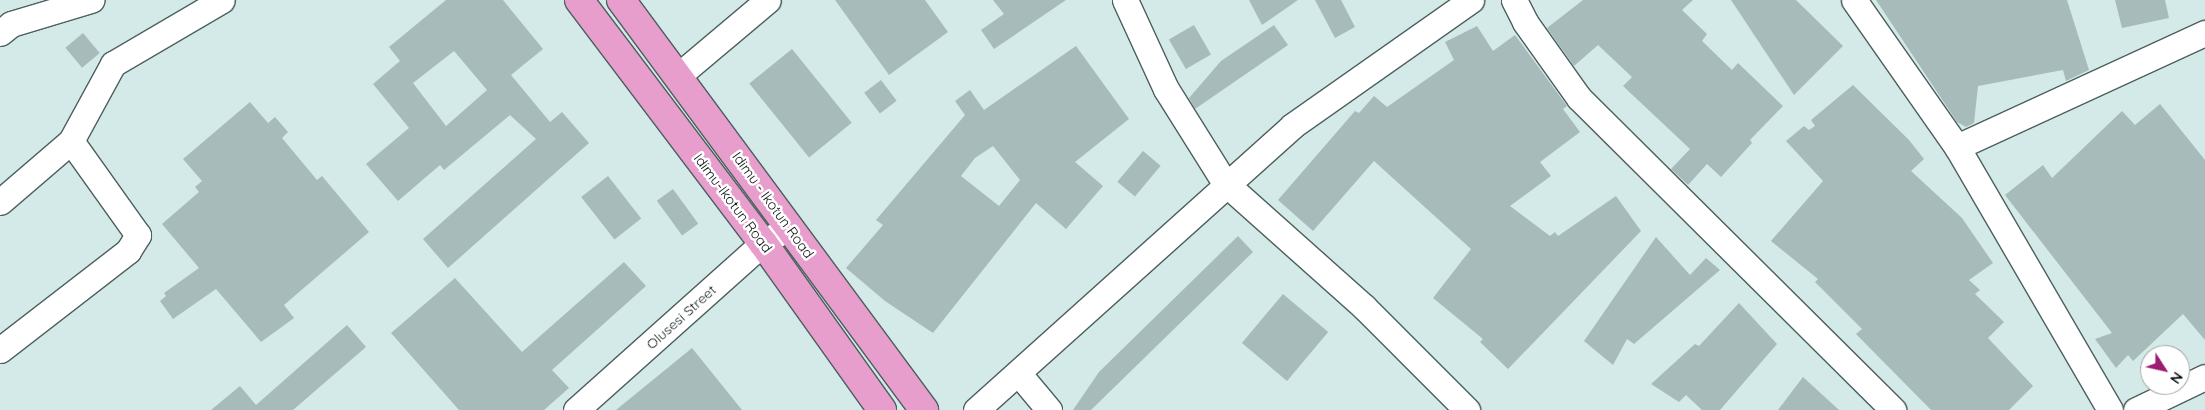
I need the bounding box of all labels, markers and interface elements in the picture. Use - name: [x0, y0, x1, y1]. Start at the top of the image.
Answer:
- street label: Idimu - Ikotun Road: [729, 149, 817, 261]
- street label: Idimu-Ikotun Road: [690, 150, 776, 256]
- street label: Olusesi Street: [643, 281, 719, 353]
- north arrow: [2140, 345, 2190, 395]
- text: N: [2166, 369, 2187, 387]

